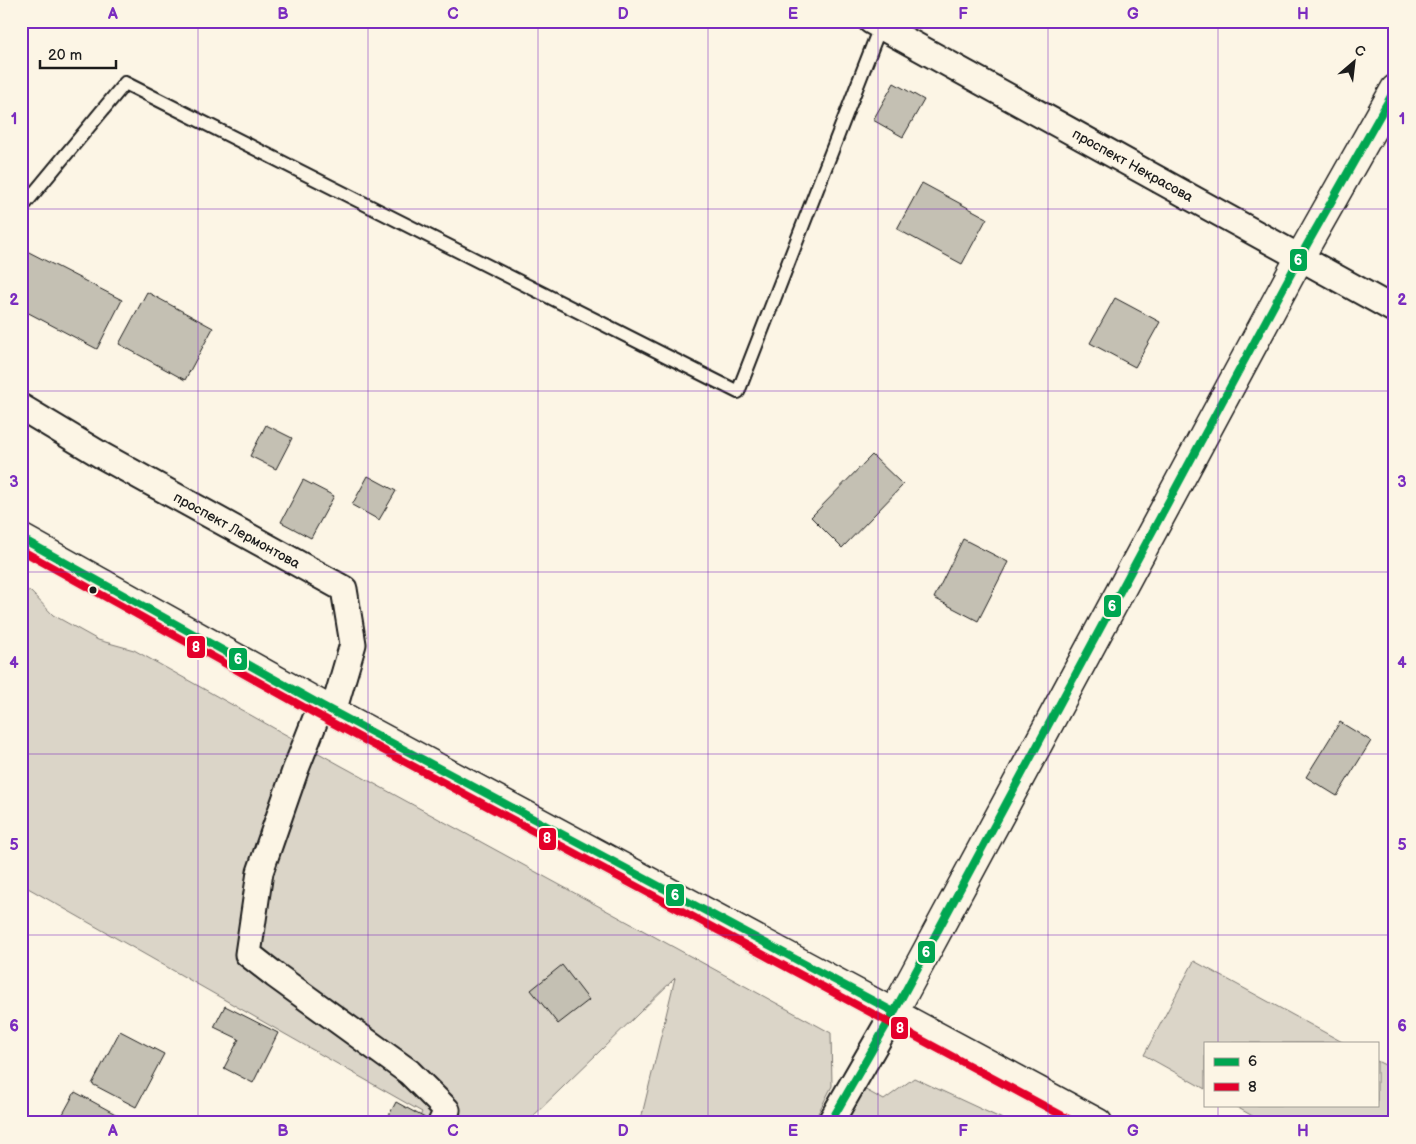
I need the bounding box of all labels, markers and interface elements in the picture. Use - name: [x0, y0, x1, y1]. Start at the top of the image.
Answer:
- text: A: [107, 5, 118, 24]
- text: B: [277, 5, 289, 24]
- text: C: [447, 5, 459, 24]
- text: D: [617, 5, 629, 24]
- text: E: [788, 5, 798, 24]
- text: F: [958, 5, 968, 24]
- text: G: [1127, 5, 1139, 24]
- text: H: [1297, 5, 1309, 24]
- scale bar: [40, 38, 116, 70]
- north arrow: [1328, 38, 1378, 88]
- text: С: [1352, 41, 1368, 61]
- text: 20 m: [48, 46, 82, 65]
- text: 1: [11, 110, 17, 129]
- text: 1: [1399, 110, 1405, 129]
- street label: проспект Некрасова: [1069, 125, 1197, 206]
- line badge: 6: [1289, 248, 1308, 272]
- text: 6: [1294, 252, 1302, 269]
- text: 2: [9, 291, 19, 310]
- text: 2: [1397, 291, 1407, 310]
- text: 3: [9, 473, 19, 492]
- text: 3: [1397, 473, 1407, 492]
- street label: проспект Лермонтова: [171, 489, 304, 573]
- unlabelled marker: [88, 585, 98, 595]
- line badge: 6: [1103, 594, 1122, 618]
- text: 6: [1108, 598, 1116, 615]
- line badge: 8: [186, 635, 206, 659]
- text: 8: [192, 639, 200, 656]
- line badge: 6: [228, 647, 248, 671]
- text: 6: [234, 651, 242, 668]
- text: 4: [9, 654, 19, 673]
- text: 4: [1397, 654, 1407, 673]
- line badge: 8: [538, 827, 557, 851]
- text: 8: [543, 830, 551, 847]
- text: 5: [9, 836, 19, 855]
- text: 5: [1397, 836, 1407, 855]
- line badge: 6: [665, 883, 685, 907]
- text: 6: [671, 887, 679, 904]
- line badge: 6: [917, 940, 936, 964]
- text: 6: [922, 944, 930, 961]
- line badge: 8: [890, 1016, 909, 1040]
- text: 6: [9, 1017, 19, 1036]
- text: 6: [1397, 1017, 1407, 1036]
- text: 8: [896, 1020, 904, 1037]
- legend: [1204, 1042, 1378, 1106]
- text: 6: [1248, 1052, 1257, 1071]
- text: 8: [1248, 1078, 1257, 1097]
- text: A: [107, 1122, 118, 1141]
- text: B: [277, 1122, 289, 1141]
- text: C: [447, 1122, 459, 1141]
- text: D: [617, 1122, 629, 1141]
- text: E: [788, 1122, 798, 1141]
- text: F: [958, 1122, 968, 1141]
- text: G: [1127, 1122, 1139, 1141]
- text: H: [1297, 1122, 1309, 1141]

